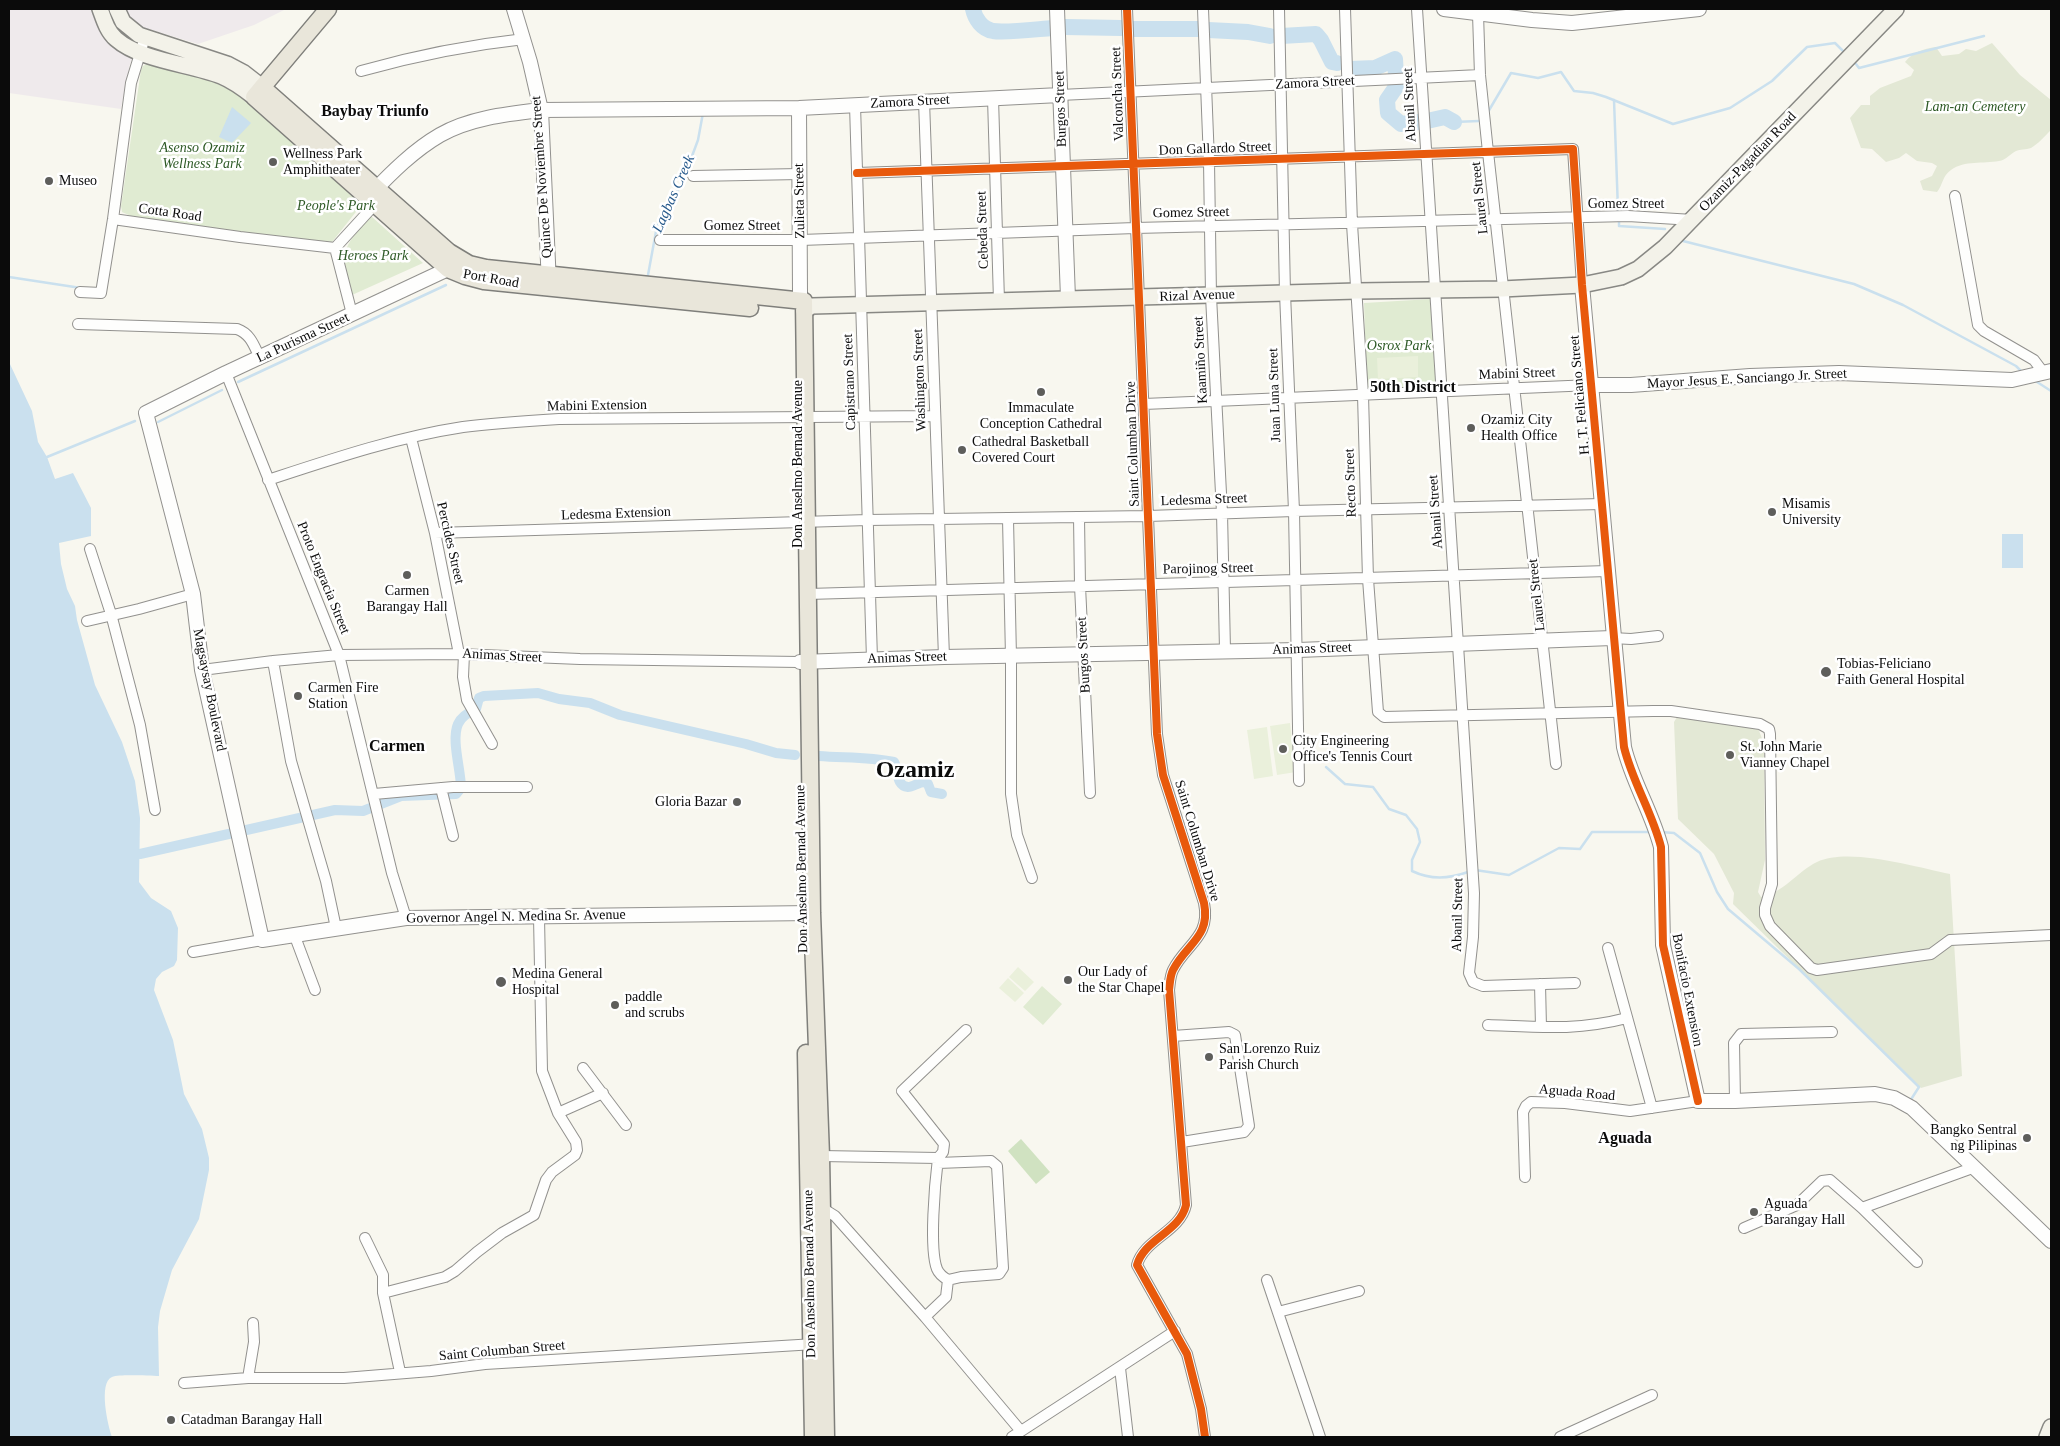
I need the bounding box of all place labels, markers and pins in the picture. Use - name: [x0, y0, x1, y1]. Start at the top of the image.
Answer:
- place label: Wellness Park Amphitheater: [283, 146, 362, 178]
- marker: Wellness Park Amphitheater: [267, 156, 279, 168]
- place label: Museo: [59, 173, 97, 189]
- marker: Museo: [43, 175, 55, 187]
- marker: Immaculate Conception Cathedral: [1035, 386, 1047, 398]
- place label: Immaculate Conception Cathedral: [980, 400, 1102, 432]
- place label: Ozamiz City Health Office: [1481, 412, 1557, 444]
- marker: Ozamiz City Health Office: [1465, 422, 1477, 434]
- place label: Cathedral Basketball Covered Court: [972, 434, 1089, 467]
- marker: Cathedral Basketball Covered Court: [956, 444, 968, 456]
- place label: Misamis University: [1782, 496, 1841, 528]
- marker: Misamis University: [1766, 506, 1778, 518]
- marker: Carmen Barangay Hall: [401, 569, 413, 581]
- place label: Carmen Barangay Hall: [366, 583, 448, 616]
- place label: Tobias-Feliciano Faith General Hospital: [1837, 656, 1965, 689]
- marker: Tobias-Feliciano Faith General Hospital: [1819, 665, 1833, 679]
- place label: Carmen Fire Station: [308, 680, 378, 712]
- marker: Carmen Fire Station: [292, 690, 304, 702]
- place label: City Engineering Office's Tennis Court: [1293, 733, 1412, 766]
- place label: St. John Marie Vianney Chapel: [1740, 739, 1830, 772]
- marker: City Engineering Office's Tennis Court: [1277, 743, 1289, 755]
- marker: St. John Marie Vianney Chapel: [1724, 749, 1736, 761]
- place label: Gloria Bazar: [655, 794, 727, 810]
- marker: Gloria Bazar: [731, 796, 743, 808]
- place label: Our Lady of the Star Chapel: [1078, 964, 1164, 996]
- place label: Medina General Hospital: [512, 966, 603, 999]
- marker: Our Lady of the Star Chapel: [1062, 974, 1074, 986]
- marker: Medina General Hospital: [494, 975, 508, 989]
- place label: paddle and scrubs: [625, 989, 684, 1022]
- marker: paddle and scrubs: [609, 999, 621, 1011]
- place label: San Lorenzo Ruiz Parish Church: [1219, 1041, 1320, 1074]
- marker: San Lorenzo Ruiz Parish Church: [1203, 1051, 1215, 1063]
- place label: Bangko Sentral ng Pilipinas: [1930, 1122, 2017, 1154]
- marker: Bangko Sentral ng Pilipinas: [2021, 1132, 2033, 1144]
- place label: Aguada Barangay Hall: [1764, 1196, 1845, 1228]
- marker: Aguada Barangay Hall: [1748, 1206, 1760, 1218]
- place label: Catadman Barangay Hall: [181, 1412, 323, 1428]
- marker: Catadman Barangay Hall: [165, 1414, 177, 1426]

